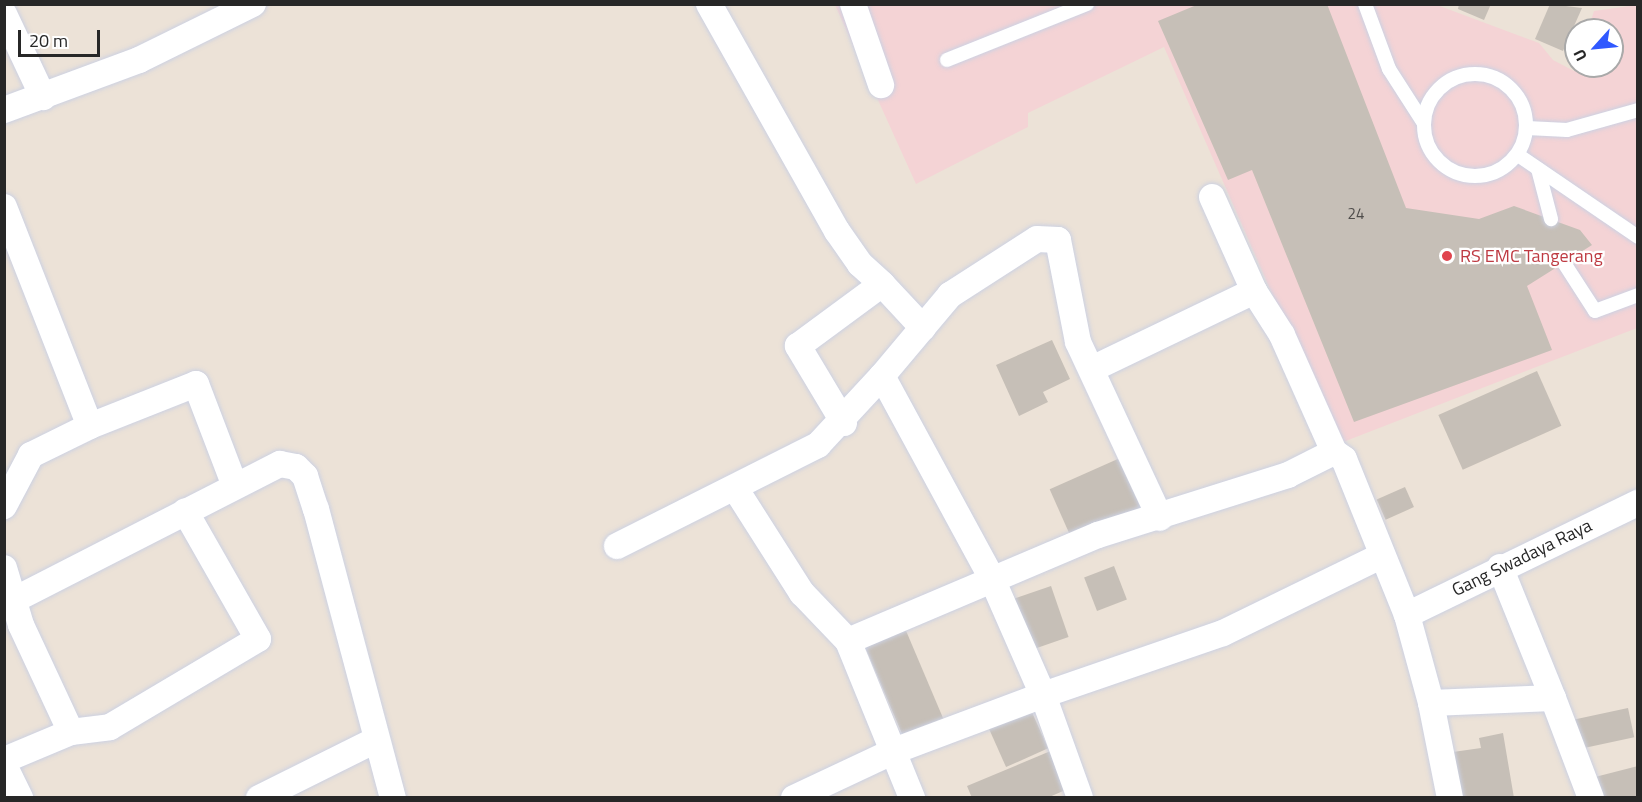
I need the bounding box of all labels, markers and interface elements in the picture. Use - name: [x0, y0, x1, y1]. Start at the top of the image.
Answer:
- scale bar: [21, 18, 104, 56]
- north arrow: [1564, 18, 1624, 78]
- text: 20 m: [29, 27, 68, 54]
- text: U: [1567, 45, 1593, 65]
- house number: 24: [1348, 205, 1364, 223]
- place label: RS EMC Tangerang: [1460, 245, 1603, 267]
- marker: RS EMC Tangerang: [1438, 247, 1456, 265]
- street label: Gang Swadaya Raya: [1449, 515, 1595, 601]

